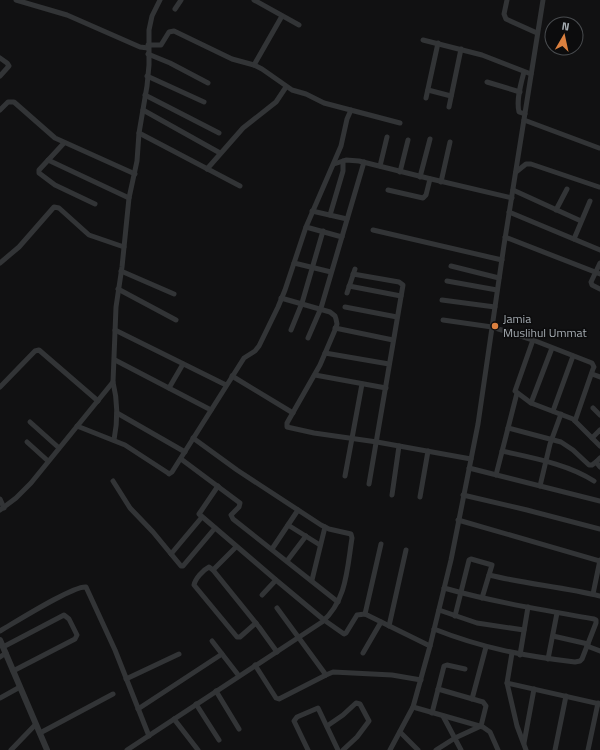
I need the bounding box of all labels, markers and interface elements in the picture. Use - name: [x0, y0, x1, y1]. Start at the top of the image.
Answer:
- north arrow: [544, 16, 584, 56]
- text: N: [561, 18, 571, 35]
- place label: Jamia Muslihul Ummat: [503, 309, 587, 342]
- marker: Jamia Muslihul Ummat: [490, 321, 500, 331]

